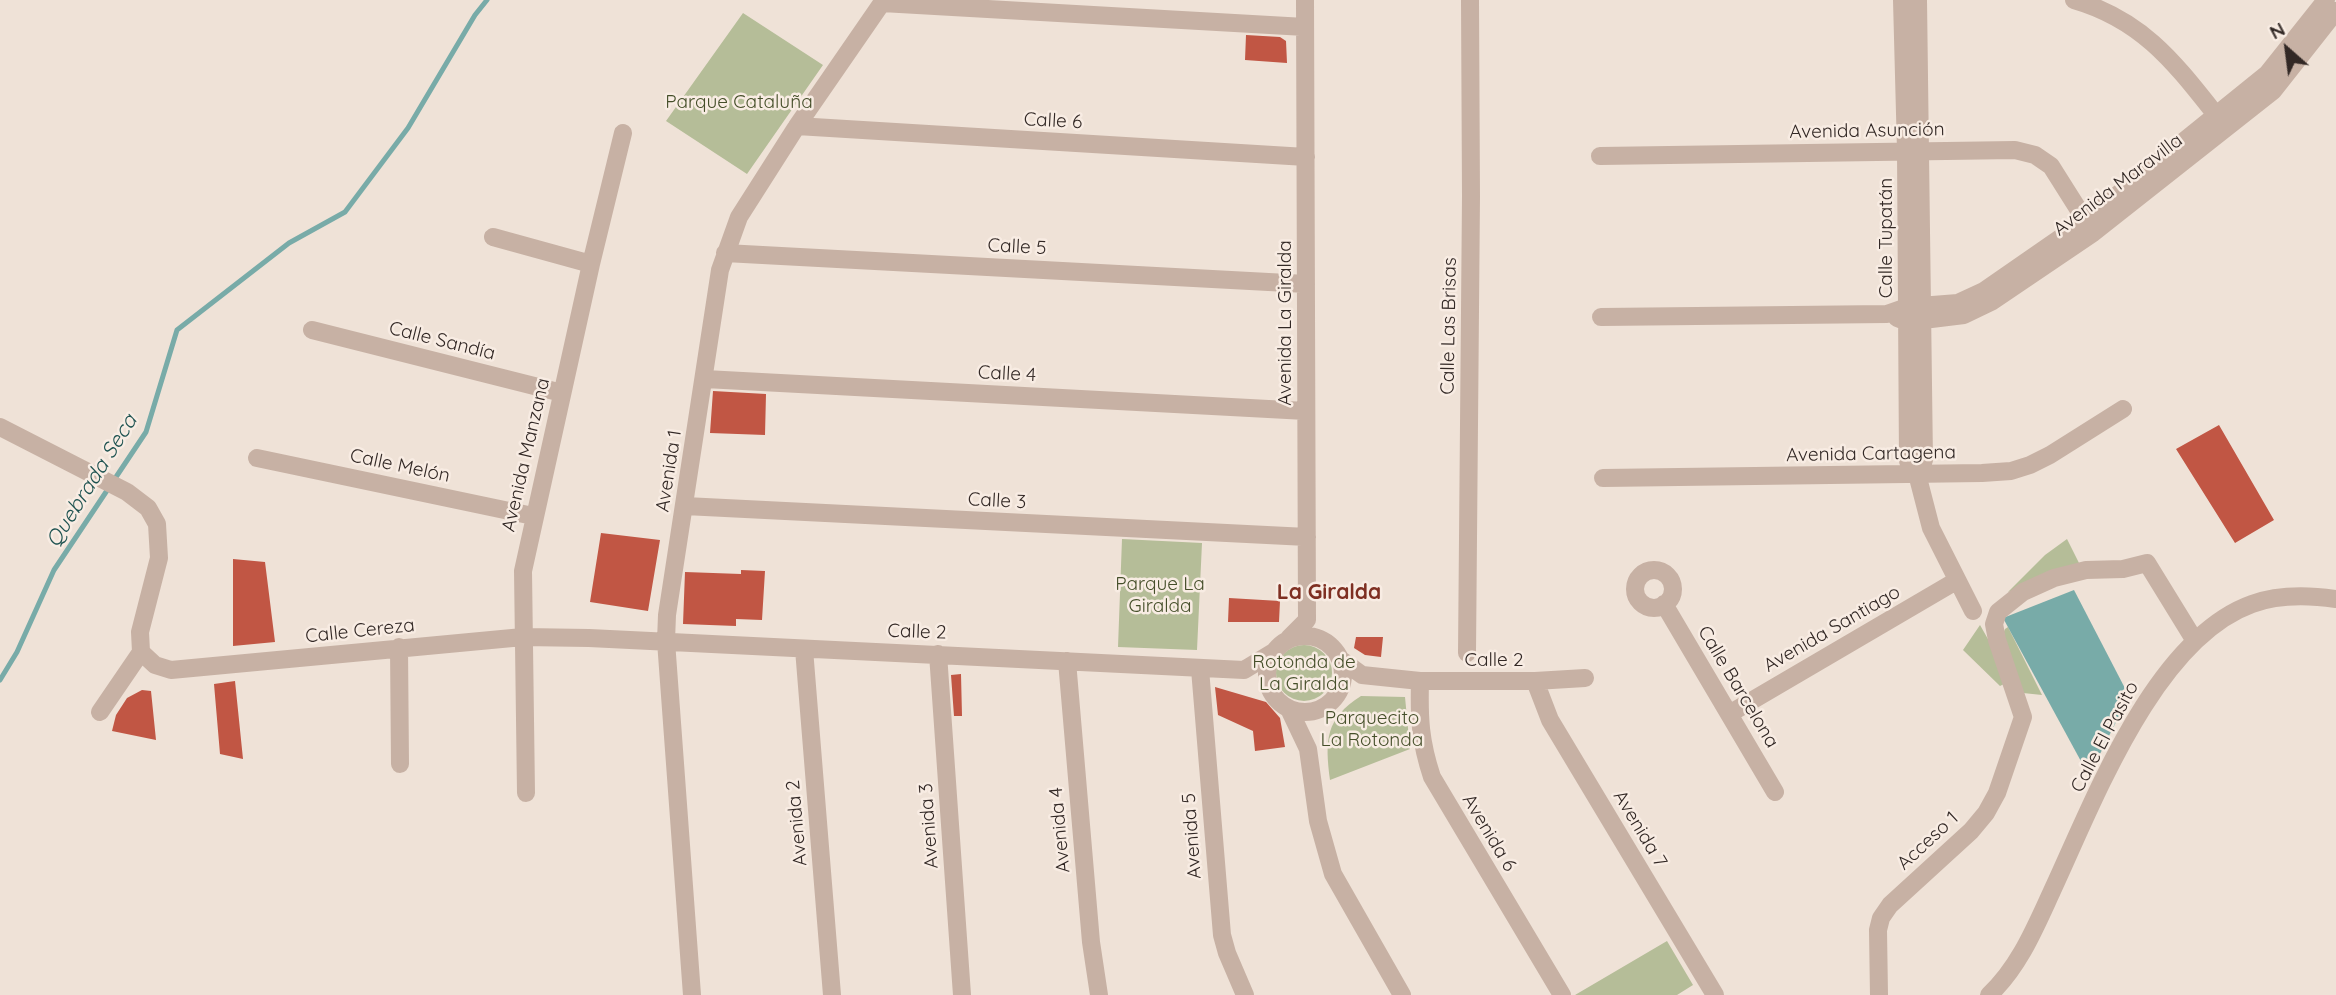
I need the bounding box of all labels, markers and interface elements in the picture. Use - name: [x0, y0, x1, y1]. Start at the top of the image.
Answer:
- north arrow: [2252, 14, 2322, 84]
- text: N: [2265, 17, 2289, 44]
- park label: Parque Cataluña: [665, 91, 813, 113]
- street label: Calle 6: [1023, 108, 1083, 134]
- street label: Avenida Asunción: [1789, 118, 1945, 144]
- street label: Avenida Maravilla: [2049, 129, 2187, 241]
- street label: Calle Tupatán: [1875, 178, 1897, 298]
- street label: Calle 5: [987, 234, 1047, 260]
- street label: Avenida La Giralda: [1274, 240, 1296, 406]
- street label: Calle Las Brisas: [1436, 257, 1462, 395]
- street label: Calle Sandía: [387, 317, 497, 365]
- street label: Calle 4: [977, 361, 1037, 387]
- street label: Avenida Manzana: [497, 376, 555, 534]
- water label: Quebrada Seca: [41, 410, 143, 552]
- street label: Avenida 1: [651, 428, 687, 514]
- street label: Avenida Cartagena: [1786, 441, 1956, 467]
- street label: Calle Melón: [348, 444, 452, 488]
- street label: Calle 3: [967, 488, 1027, 514]
- park label: Parque La Giralda: [1115, 573, 1205, 617]
- district label: La Giralda: [1277, 580, 1381, 606]
- street label: Avenida Santiago: [1760, 581, 1904, 677]
- street label: Calle Cereza: [304, 614, 416, 648]
- street label: Calle 2: [887, 620, 947, 644]
- street label: Calle Barcelona: [1693, 622, 1783, 752]
- street label: Calle 2: [1465, 649, 1523, 671]
- park label: Rotonda de La Giralda: [1252, 651, 1356, 695]
- street label: Calle El Pasito: [2066, 678, 2144, 796]
- park label: Parquecito La Rotonda: [1321, 707, 1423, 751]
- street label: Avenida 2: [782, 779, 812, 867]
- street label: Avenida 3: [915, 782, 943, 870]
- street label: Avenida 4: [1045, 786, 1075, 874]
- street label: Avenida 7: [1608, 787, 1672, 871]
- street label: Avenida 6: [1457, 790, 1521, 876]
- street label: Avenida 5: [1178, 792, 1206, 880]
- street label: Acceso 1: [1893, 807, 1963, 875]

